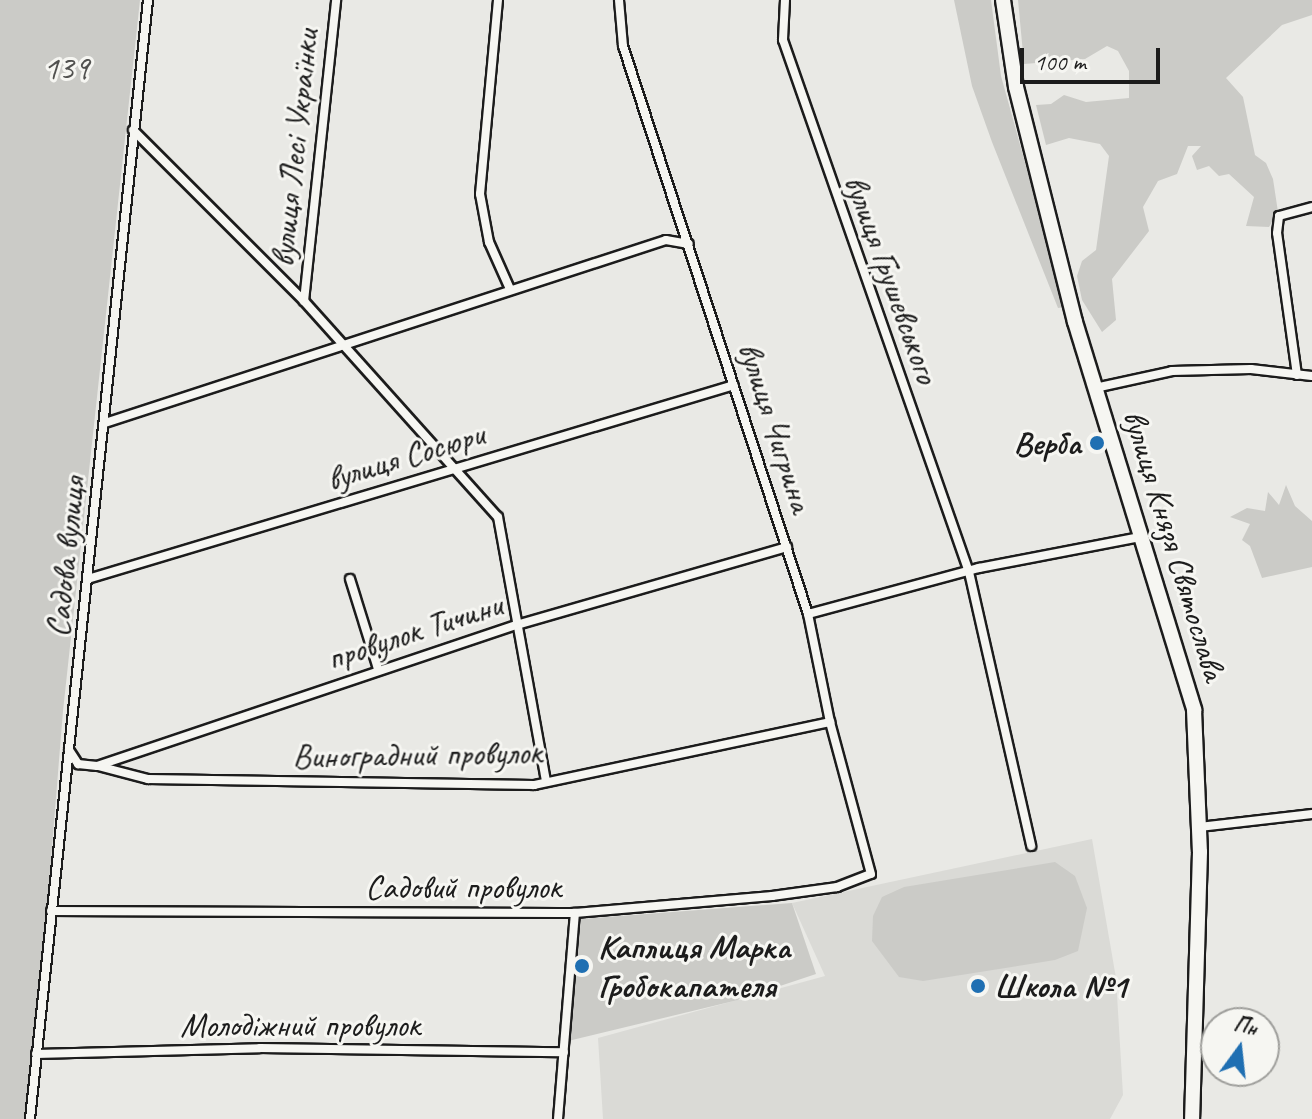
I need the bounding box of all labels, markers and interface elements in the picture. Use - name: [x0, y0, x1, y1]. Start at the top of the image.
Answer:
- street label: вулиця Лесі Українки: [261, 27, 327, 269]
- scale bar: [1024, 32, 1164, 82]
- text: 100 m: [1034, 47, 1086, 77]
- park label: 139: [43, 48, 89, 88]
- street label: вулиця Грушевського: [835, 169, 949, 389]
- street label: вулиця Чигрина: [729, 337, 823, 517]
- street label: вулиця Князя Святослава: [1114, 402, 1236, 688]
- street label: вулиця Сосюри: [322, 413, 488, 499]
- place label: Верба: [1014, 423, 1081, 463]
- marker: Верба: [1088, 434, 1106, 452]
- street label: Садова вулиця: [36, 476, 94, 638]
- street label: провулок Тичини: [322, 584, 506, 678]
- street label: Виноградний провулок: [292, 731, 542, 777]
- street label: Садовий провулок: [365, 867, 561, 907]
- place label: Каплиця Марка Гробокапателя: [598, 926, 790, 1006]
- marker: Каплиця Марка Гробокапателя: [573, 957, 591, 975]
- place label: Школа №1: [994, 966, 1127, 1006]
- marker: Школа №1: [969, 977, 987, 995]
- street label: Молодіжний провулок: [180, 1005, 420, 1045]
- north arrow: [1200, 1007, 1280, 1087]
- text: Пн: [1231, 1009, 1260, 1042]

